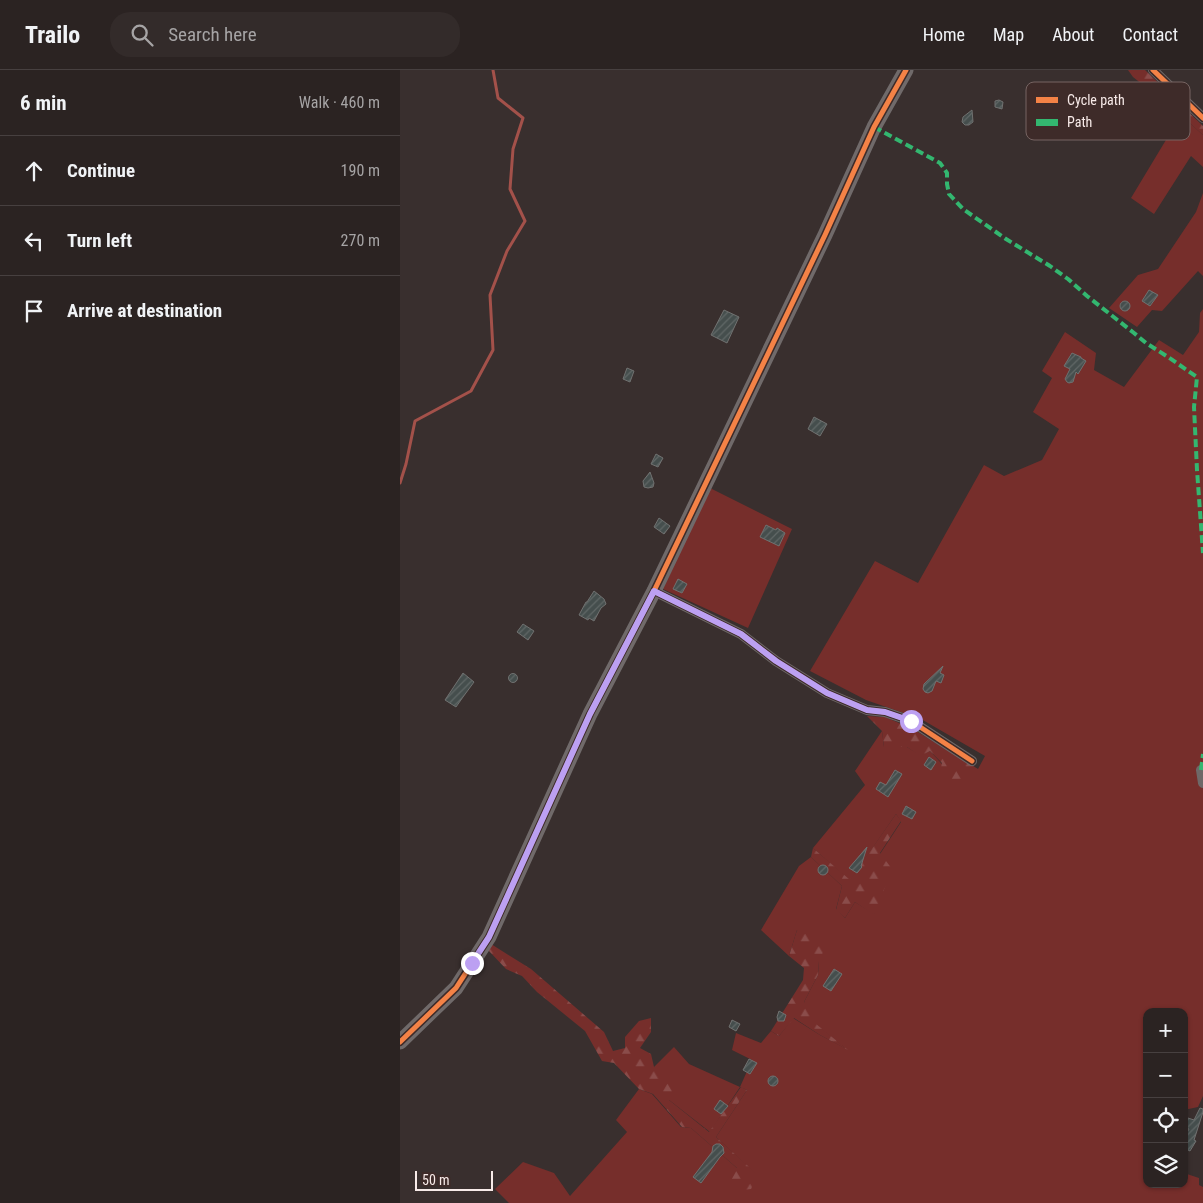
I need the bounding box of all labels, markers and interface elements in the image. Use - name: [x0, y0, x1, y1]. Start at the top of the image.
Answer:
- search box: [110, 12, 460, 57]
- text: Trailo: [25, 21, 80, 49]
- icon: search: [128, 21, 156, 49]
- text: Search here: [168, 23, 257, 46]
- text: Home: [923, 24, 965, 45]
- text: Map: [993, 24, 1024, 45]
- text: About: [1052, 24, 1094, 45]
- text: Contact: [1122, 24, 1178, 45]
- legend: [1026, 82, 1190, 140]
- text: 6 min: [20, 91, 67, 115]
- text: Cycle path: [1067, 92, 1125, 108]
- text: Walk · 460 m: [299, 93, 380, 112]
- text: Path: [1067, 114, 1092, 130]
- icon: ahead: [20, 157, 48, 185]
- text: Continue: [67, 159, 135, 182]
- text: 190 m: [341, 161, 380, 180]
- icon: left: [20, 227, 48, 255]
- text: Turn left: [67, 229, 132, 252]
- text: 270 m: [341, 231, 380, 250]
- icon: arrive: [20, 297, 48, 325]
- text: Arrive at destination: [67, 299, 222, 322]
- route start: [900, 710, 923, 733]
- route end: [461, 952, 484, 975]
- map controls: [1143, 1008, 1188, 1188]
- button: +: [1143, 1008, 1188, 1053]
- button: −: [1143, 1053, 1188, 1098]
- button: locate: [1143, 1098, 1188, 1143]
- button: layers: [1143, 1143, 1188, 1188]
- scale bar: [415, 1168, 492, 1191]
- text: 50 m: [422, 1172, 450, 1188]

